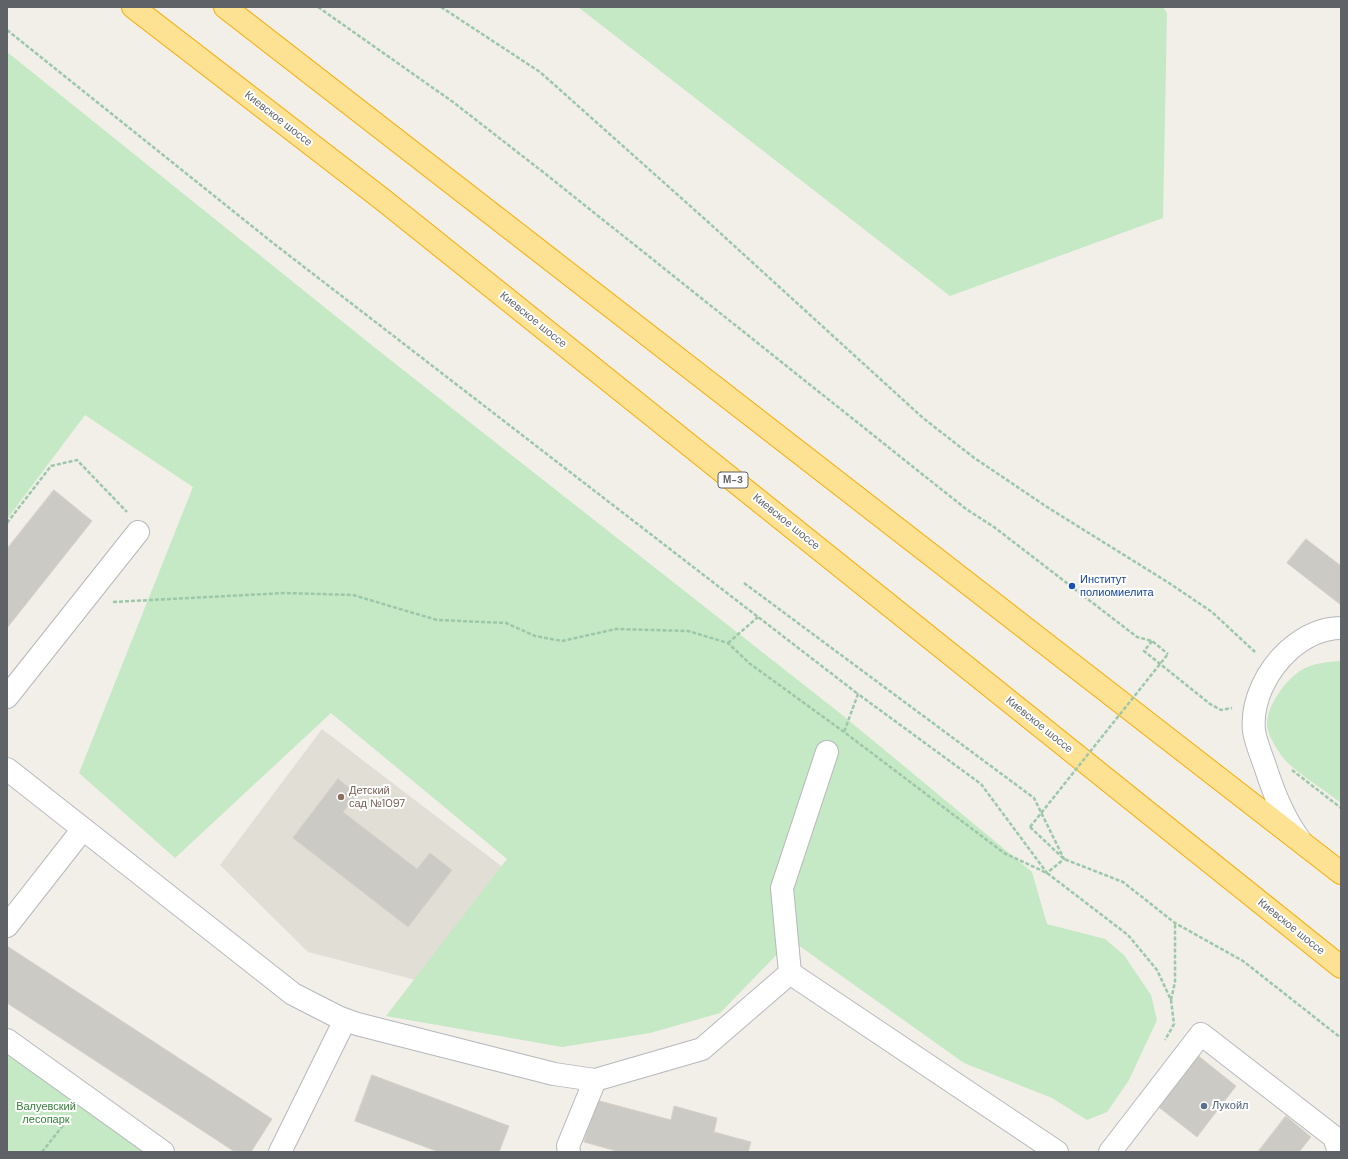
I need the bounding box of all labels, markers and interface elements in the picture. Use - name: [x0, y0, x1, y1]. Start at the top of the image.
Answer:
- street label: Киевское шоссе: [242, 89, 314, 149]
- street label: Киевское шоссе: [497, 289, 569, 351]
- road number: М-3: [718, 472, 748, 488]
- street label: Киевское шоссе: [750, 491, 822, 553]
- place label: Институт полиомиелита: [1080, 573, 1154, 599]
- marker: Институт полиомиелита: [1067, 581, 1077, 591]
- street label: Киевское шоссе: [1003, 694, 1075, 756]
- place label: Детский сад №1097: [349, 784, 405, 810]
- marker: Детский сад №1097: [336, 792, 346, 802]
- street label: Киевское шоссе: [1255, 896, 1327, 958]
- place label: Лукойл: [1212, 1099, 1248, 1113]
- park label: Валуевский лесопарк: [16, 1100, 76, 1126]
- marker: Лукойл: [1199, 1101, 1209, 1111]

